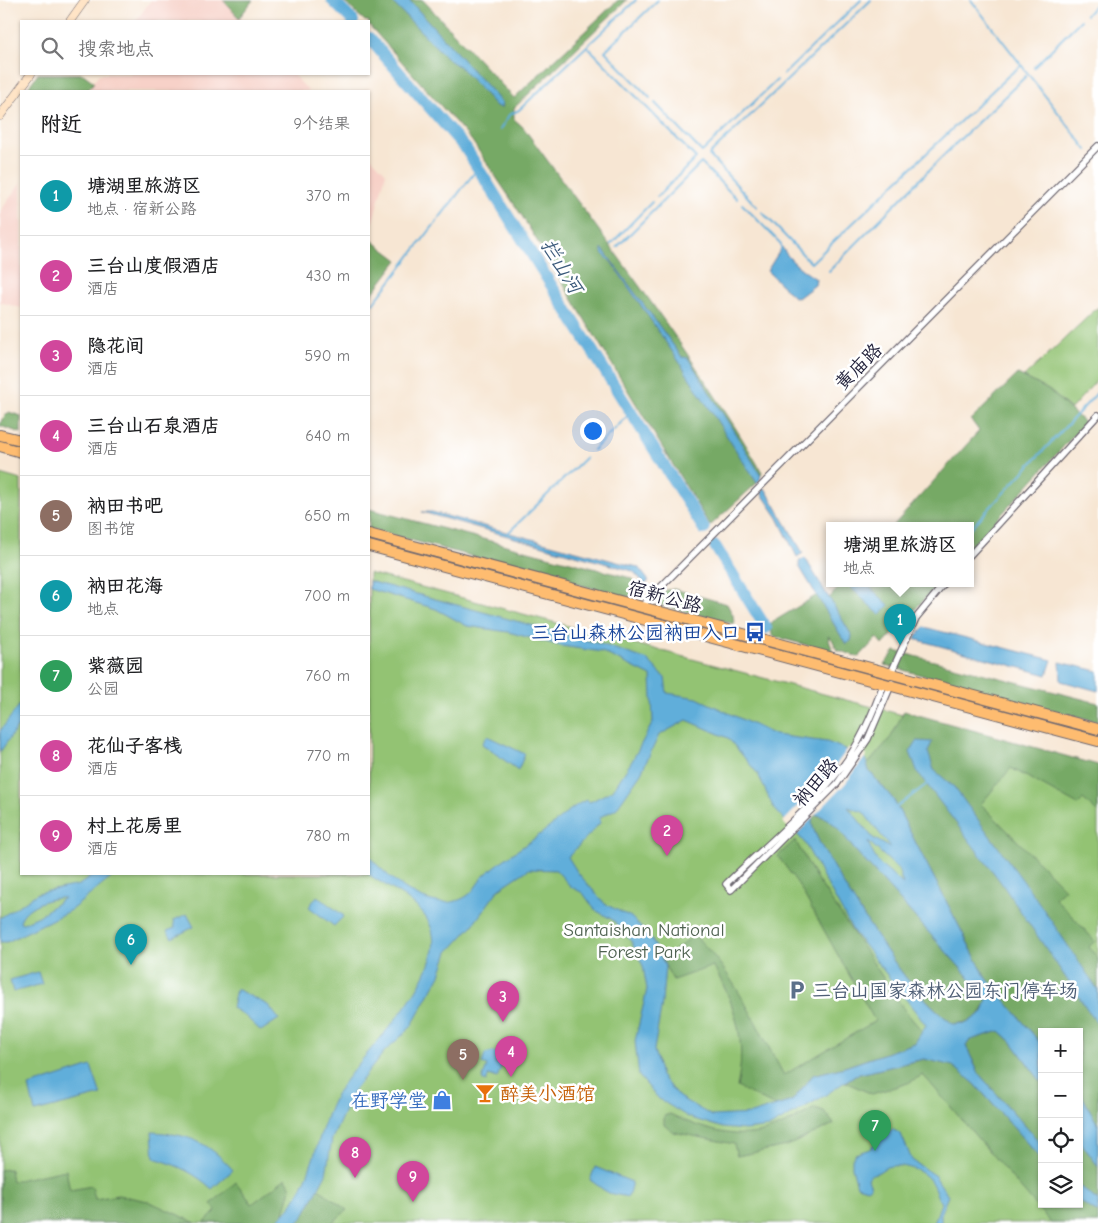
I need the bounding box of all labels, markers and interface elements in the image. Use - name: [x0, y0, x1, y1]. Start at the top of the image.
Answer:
- search box: [20, 20, 370, 75]
- icon: search: [38, 34, 66, 62]
- text: 搜索地点: [78, 38, 154, 60]
- text: 附近: [40, 112, 82, 136]
- text: 9个结果: [294, 115, 350, 133]
- text: 塘湖里旅游区: [87, 175, 201, 197]
- text: 1: [53, 187, 59, 205]
- text: 370 m: [306, 187, 350, 205]
- text: 地点 · 宿新公路: [87, 200, 197, 218]
- water label: 拦山河: [536, 235, 589, 300]
- text: 三台山度假酒店: [87, 255, 220, 277]
- text: 2: [52, 267, 60, 285]
- text: 430 m: [306, 267, 350, 285]
- text: 酒店: [87, 280, 119, 298]
- text: 隐花间: [87, 335, 144, 357]
- street label: 黄庙路: [831, 339, 887, 395]
- text: 3: [52, 347, 60, 365]
- text: 590 m: [305, 347, 350, 365]
- text: 酒店: [87, 360, 119, 378]
- text: 三台山石泉酒店: [87, 415, 220, 437]
- your location: [580, 418, 606, 444]
- text: 4: [52, 427, 60, 445]
- text: 640 m: [305, 427, 350, 445]
- text: 酒店: [87, 440, 119, 458]
- text: 衲田书吧: [87, 495, 163, 517]
- text: 5: [52, 507, 60, 525]
- text: 650 m: [304, 507, 350, 525]
- text: 图书馆: [87, 520, 135, 538]
- popup: [826, 522, 974, 587]
- text: 塘湖里旅游区: [843, 534, 957, 556]
- text: 地点: [843, 559, 875, 577]
- text: 衲田花海: [87, 575, 163, 597]
- street label: 宿新公路: [625, 577, 704, 617]
- text: 6: [52, 587, 60, 605]
- text: 700 m: [304, 587, 350, 605]
- text: 地点: [87, 600, 119, 618]
- pin: 1: [884, 604, 916, 645]
- bus stop icon: 三台山森林公园衲田入口: [744, 621, 766, 643]
- place label: 三台山森林公园衲田入口: [531, 622, 740, 644]
- text: 紫薇园: [87, 655, 144, 677]
- text: 7: [52, 667, 60, 685]
- text: 760 m: [306, 667, 350, 685]
- text: 公园: [87, 680, 119, 698]
- text: 花仙子客栈: [87, 735, 182, 757]
- text: 8: [52, 747, 60, 765]
- text: 770 m: [307, 747, 350, 765]
- street label: 衲田路: [789, 754, 843, 811]
- text: 酒店: [87, 760, 119, 778]
- text: 村上花房里: [87, 815, 182, 837]
- pin: 2: [651, 815, 683, 856]
- text: 9: [52, 827, 60, 845]
- text: 780 m: [306, 827, 350, 845]
- text: 酒店: [87, 840, 119, 858]
- park label: Santaishan National Forest Park: [563, 919, 725, 963]
- pin: 6: [115, 924, 147, 965]
- parking icon: 三台山国家森林公园东门停车场: [786, 979, 808, 1001]
- place label: 三台山国家森林公园东门停车场: [812, 980, 1078, 1002]
- pin: 3: [487, 981, 519, 1022]
- map controls: [1038, 1028, 1083, 1208]
- button: +: [1038, 1028, 1083, 1073]
- pin: 4: [495, 1036, 527, 1077]
- pin: 5: [447, 1039, 479, 1080]
- button: −: [1038, 1073, 1083, 1118]
- bar icon: 醉美小酒馆: [474, 1082, 496, 1104]
- place label: 醉美小酒馆: [500, 1083, 595, 1105]
- shop icon: 在野学堂: [431, 1089, 453, 1111]
- place label: 在野学堂: [351, 1090, 427, 1112]
- pin: 7: [859, 1110, 891, 1151]
- button: locate: [1038, 1118, 1083, 1163]
- pin: 8: [339, 1137, 371, 1178]
- pin: 9: [397, 1161, 429, 1202]
- button: layers: [1038, 1163, 1083, 1208]

